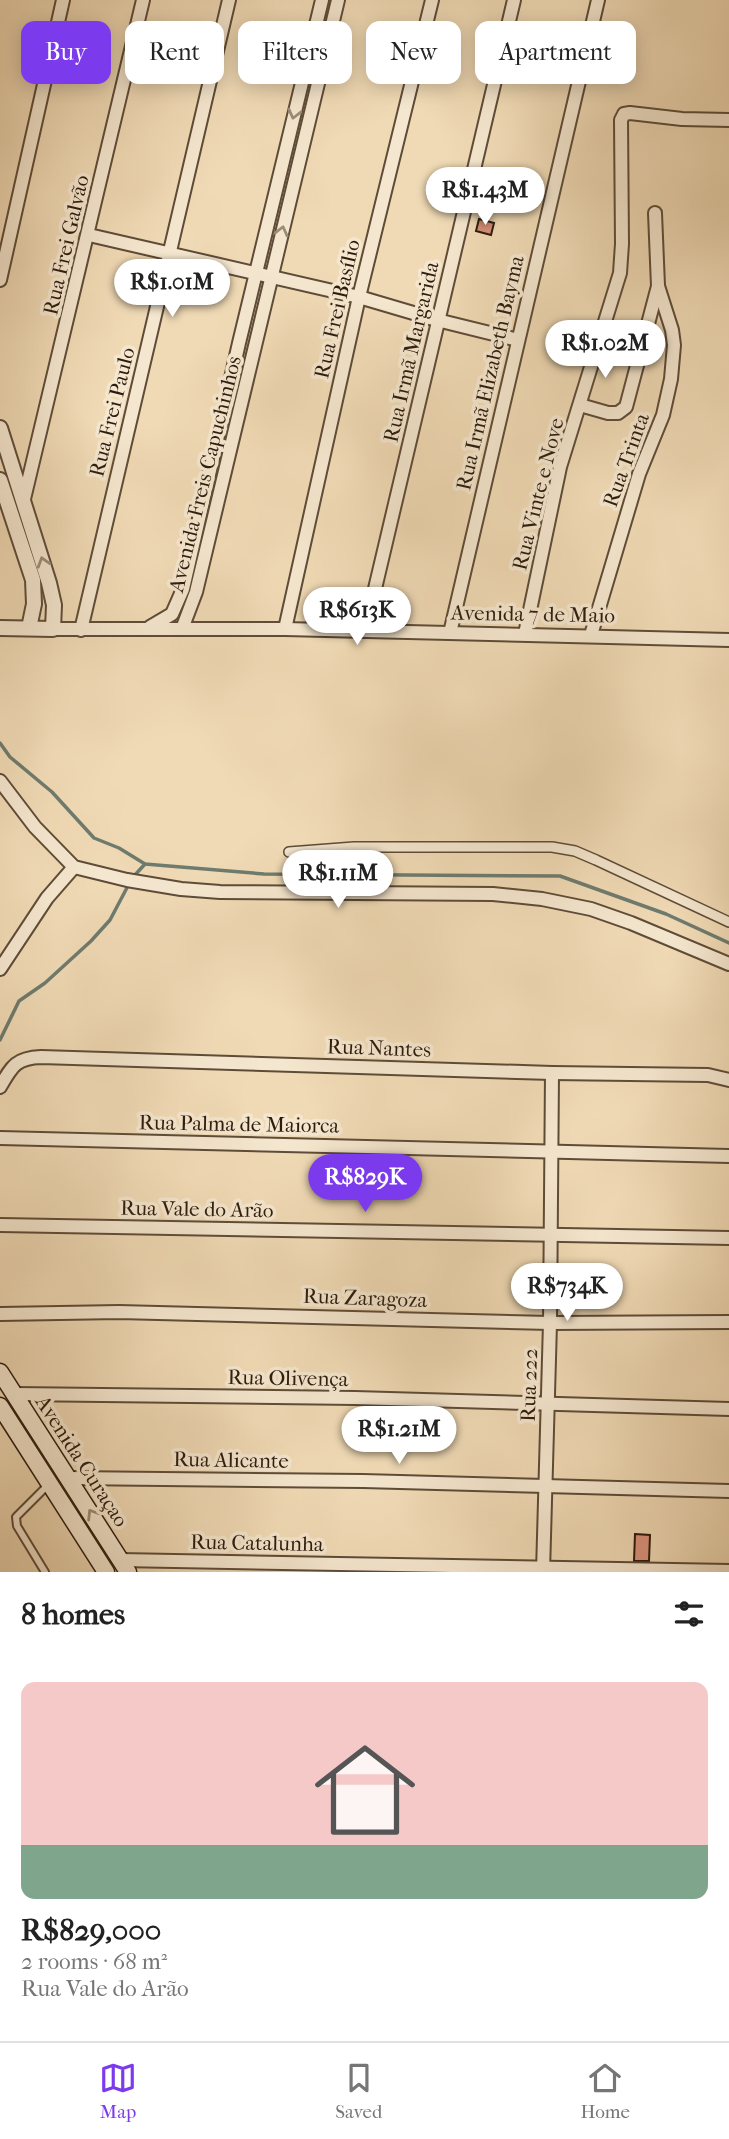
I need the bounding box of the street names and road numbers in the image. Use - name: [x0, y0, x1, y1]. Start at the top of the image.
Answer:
- street label: Rua Frei Galvão: [38, 173, 94, 317]
- street label: Rua Frei Basílio: [309, 237, 365, 381]
- street label: Rua Irmã Elizabeth Bayma: [451, 253, 529, 493]
- street label: Rua Irmã Margarida: [379, 259, 444, 445]
- street label: Rua Frei Paulo: [84, 345, 140, 479]
- street label: Avenida Freis Capuchinhos: [164, 353, 246, 596]
- street label: Rua Trinta: [598, 410, 654, 510]
- street label: Rua Vinte e Nove: [507, 415, 569, 573]
- street label: Avenida 7 de Maio: [450, 601, 615, 627]
- street label: Rua Nantes: [327, 1034, 432, 1062]
- street label: Rua Palma de Maiorca: [139, 1110, 340, 1138]
- street label: Rua Vale do Arão: [120, 1196, 274, 1222]
- street label: Rua Zaragoza: [302, 1284, 428, 1312]
- street label: Rua 222: [516, 1348, 542, 1422]
- street label: Rua Olivença: [227, 1365, 349, 1391]
- street label: Avenida Curaçao: [30, 1390, 133, 1531]
- street label: Rua Alicante: [173, 1447, 289, 1473]
- street label: Rua Catalunha: [190, 1530, 324, 1556]

